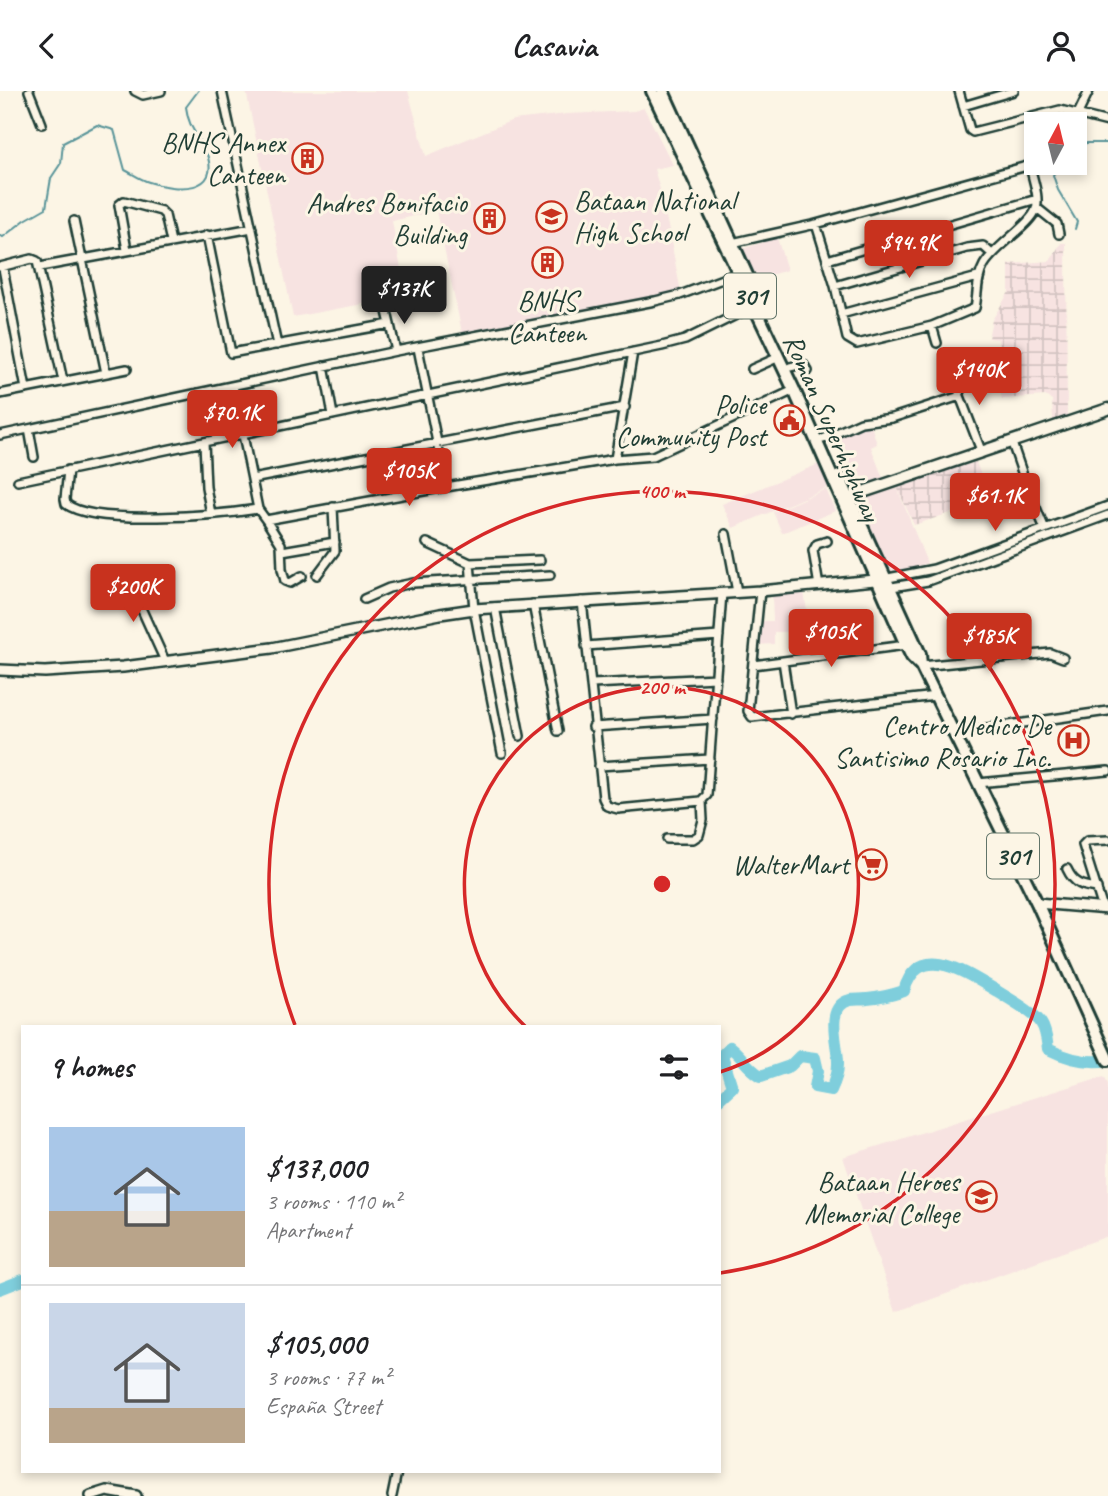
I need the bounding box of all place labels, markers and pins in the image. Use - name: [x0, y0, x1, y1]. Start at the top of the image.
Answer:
- place label: BNHS Annex Canteen: [161, 125, 287, 192]
- building icon: BNHS Annex Canteen: [291, 141, 325, 175]
- place label: Bataan National High School: [574, 183, 740, 250]
- place label: Andres Bonifacio Building: [306, 185, 469, 252]
- school or university icon: Bataan National High School: [534, 199, 568, 233]
- building icon: Andres Bonifacio Building: [473, 201, 507, 235]
- pin: $94.9K: [852, 221, 966, 280]
- building icon: BNHS Canteen: [530, 246, 564, 280]
- pin: $137K: [355, 267, 453, 326]
- place label: BNHS Canteen: [508, 283, 587, 350]
- pin: $140K: [930, 347, 1028, 407]
- place label: Police Community Post: [615, 387, 769, 454]
- pin: $70.1K: [175, 391, 289, 450]
- public building icon: Police Community Post: [772, 403, 806, 437]
- pin: $105K: [360, 449, 458, 508]
- pin: $61.1K: [938, 473, 1052, 533]
- pin: $200K: [84, 565, 182, 624]
- pin: $105K: [782, 609, 880, 669]
- pin: $185K: [940, 613, 1038, 673]
- place label: Centro Medico De Santisimo Rosario Inc.: [834, 708, 1053, 775]
- hospital icon: Centro Medico De Santisimo Rosario Inc.: [1057, 724, 1091, 758]
- place label: WalterMart: [732, 847, 852, 882]
- supermarket icon: WalterMart: [855, 847, 889, 881]
- centre of rings: [650, 872, 674, 896]
- place label: Bataan Heroes Memorial College: [804, 1164, 961, 1231]
- school or university icon: Bataan Heroes Memorial College: [965, 1180, 999, 1214]

